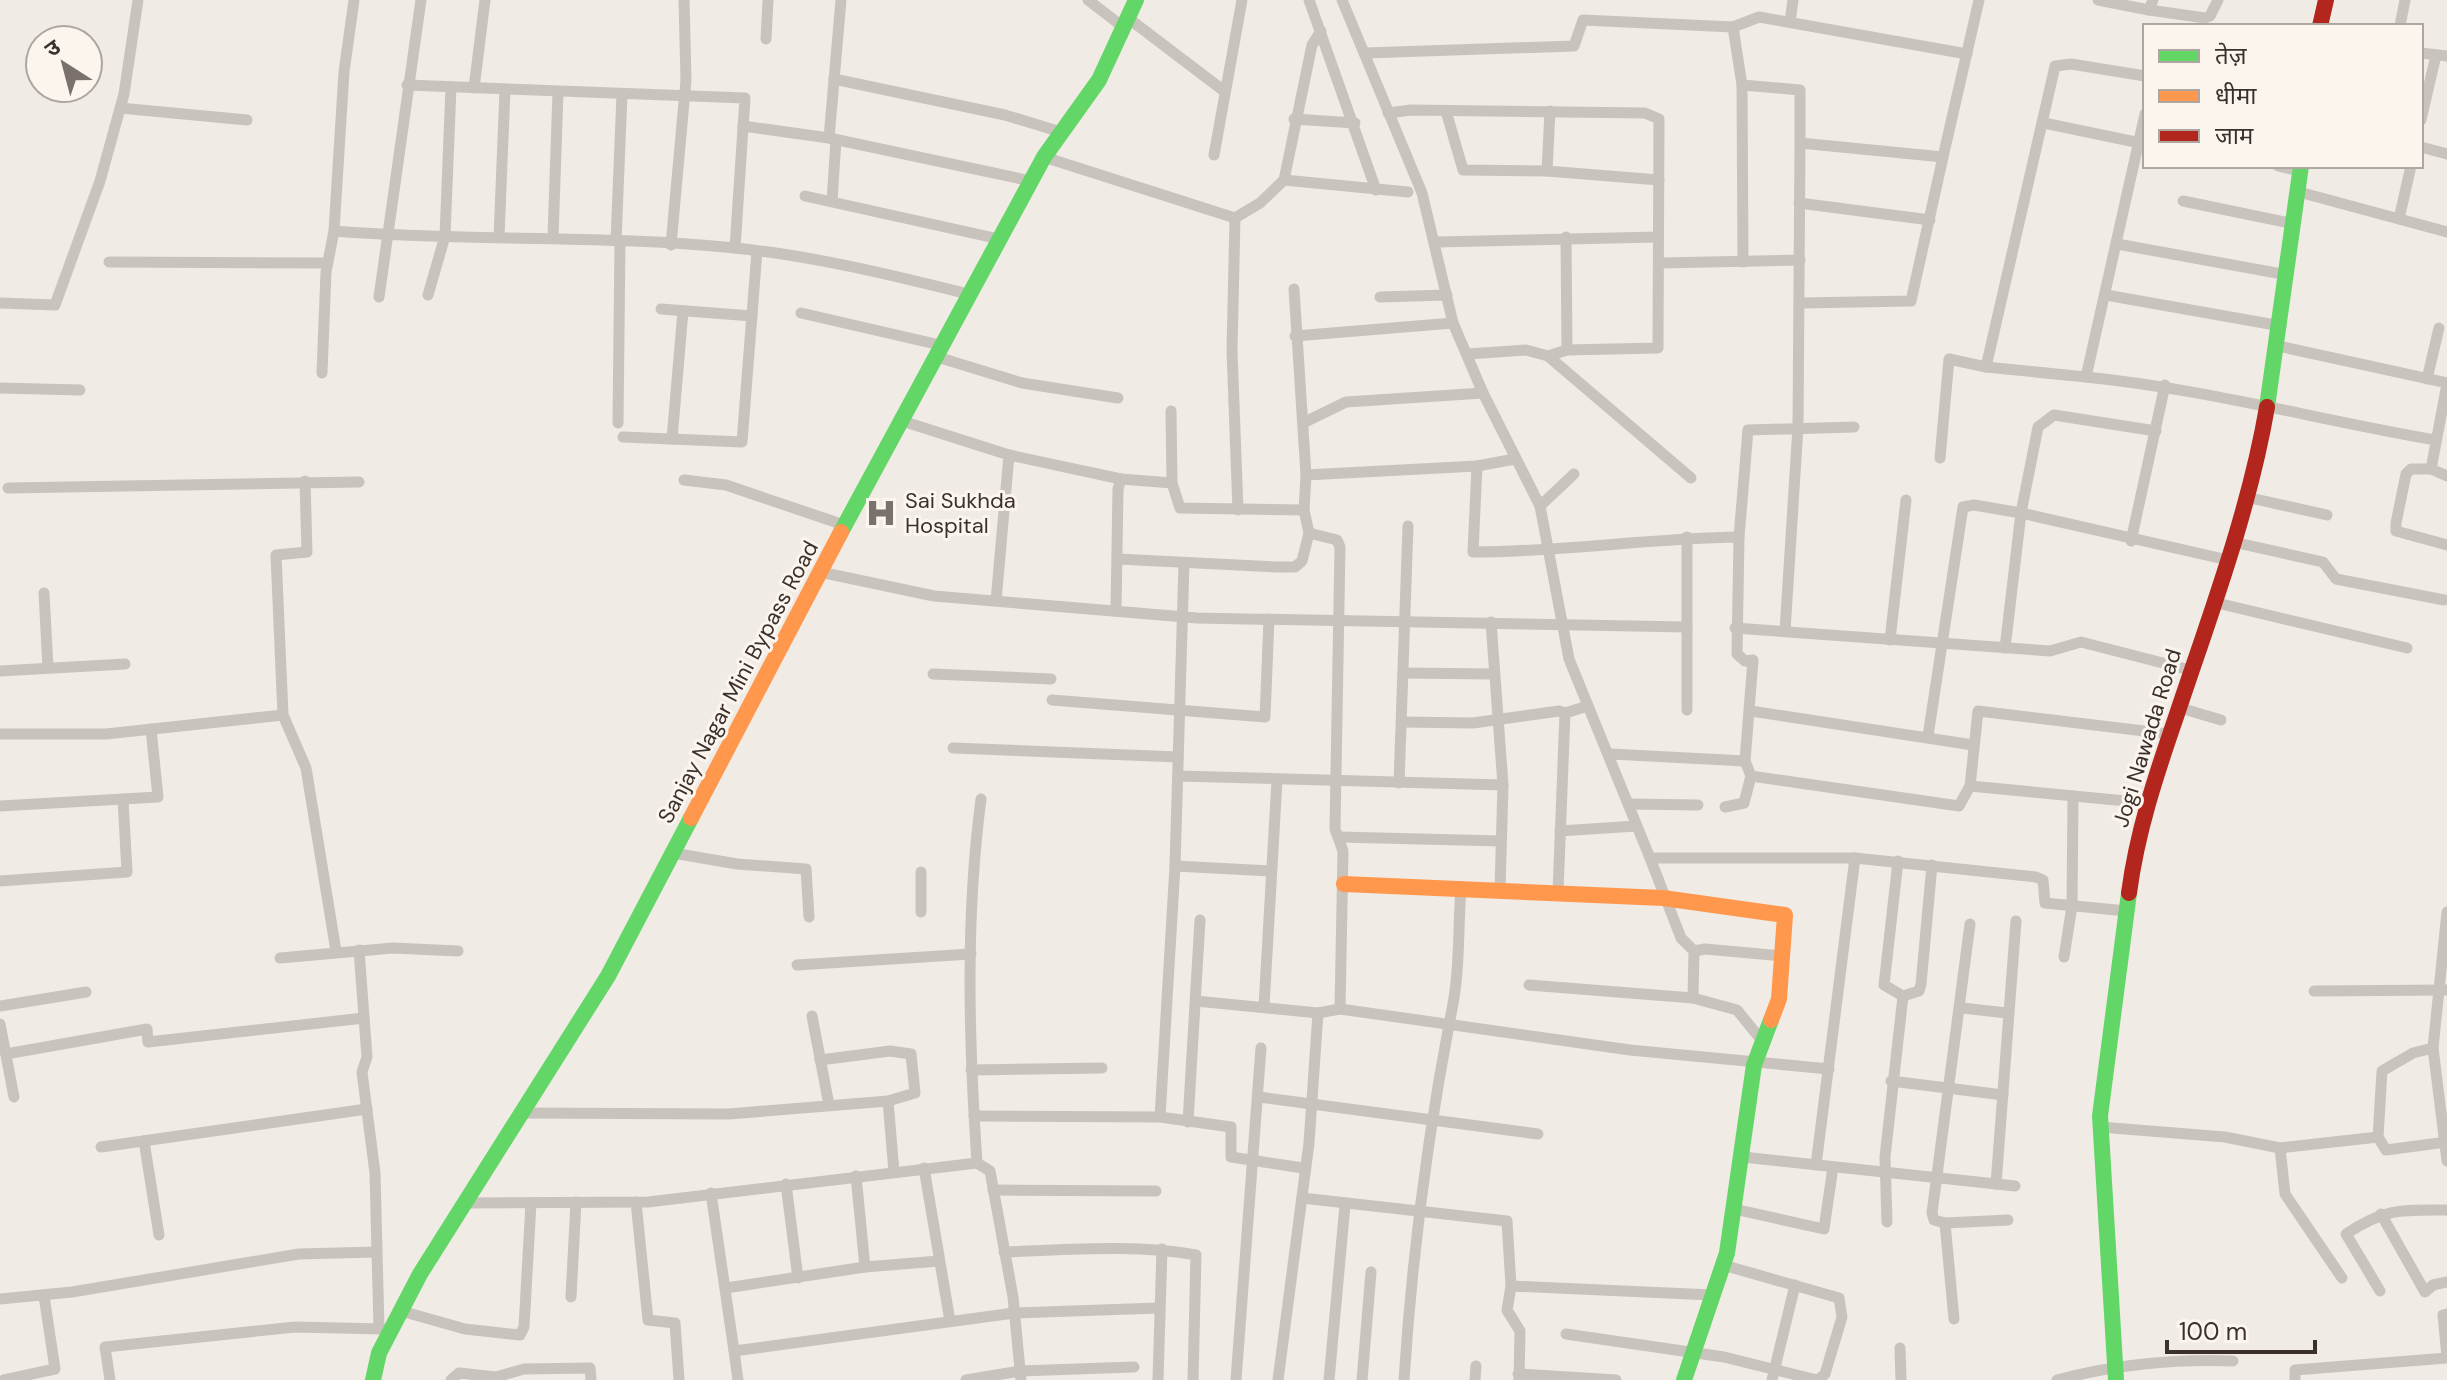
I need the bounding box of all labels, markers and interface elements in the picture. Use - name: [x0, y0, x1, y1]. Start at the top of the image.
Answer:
- north arrow: [24, 24, 104, 104]
- legend: [2143, 24, 2423, 168]
- text: उ: [39, 32, 67, 64]
- text: तेज़: [2215, 40, 2248, 71]
- text: धीमा: [2215, 80, 2257, 111]
- text: जाम: [2215, 120, 2254, 151]
- place label: Sai Sukhda Hospital: [905, 486, 1016, 540]
- hospital icon: Sai Sukhda Hospital: [864, 496, 898, 530]
- street label: Sanjay Nagar Mini Bypass Road: [651, 536, 825, 828]
- street label: Jogi Nawada Road: [2106, 645, 2188, 831]
- scale bar: [2167, 1304, 2315, 1354]
- text: 100 m: [2179, 1316, 2247, 1347]

